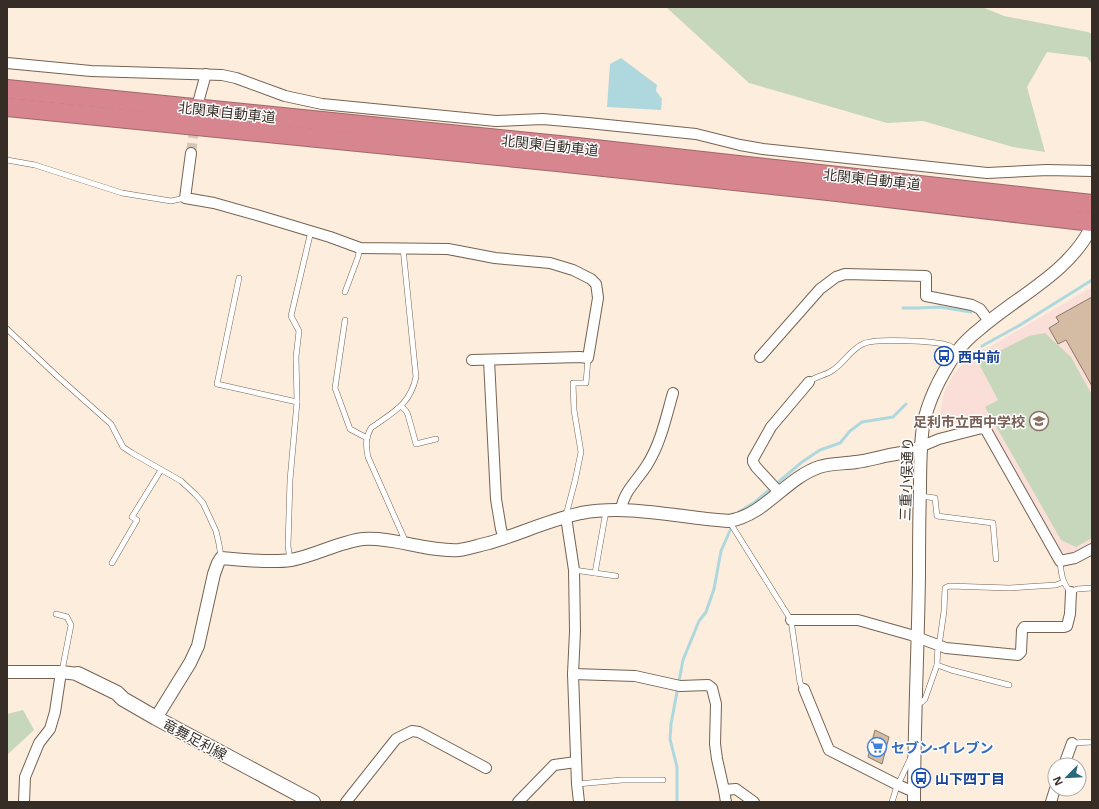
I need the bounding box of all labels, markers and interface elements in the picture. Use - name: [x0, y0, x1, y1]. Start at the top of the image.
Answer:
- street label: 北関東自動車道: [177, 97, 277, 127]
- street label: 北関東自動車道: [500, 130, 600, 160]
- street label: 北関東自動車道: [822, 164, 922, 194]
- bus stop icon: 西中前: [933, 345, 955, 367]
- place label: 西中前: [958, 347, 1000, 366]
- school or university icon: 足利市立西中学校: [1028, 410, 1050, 432]
- place label: 足利市立西中学校: [913, 412, 1025, 431]
- street label: 三重小俣通り: [895, 437, 917, 521]
- street label: 竜舞足利線: [160, 714, 230, 764]
- supermarket icon: セブン-イレブン: [866, 736, 888, 758]
- place label: セブン-イレブン: [891, 738, 993, 757]
- north arrow: [1047, 757, 1087, 797]
- bus stop icon: 山下四丁目: [910, 767, 932, 789]
- place label: 山下四丁目: [935, 769, 1005, 788]
- text: N: [1049, 774, 1066, 788]

